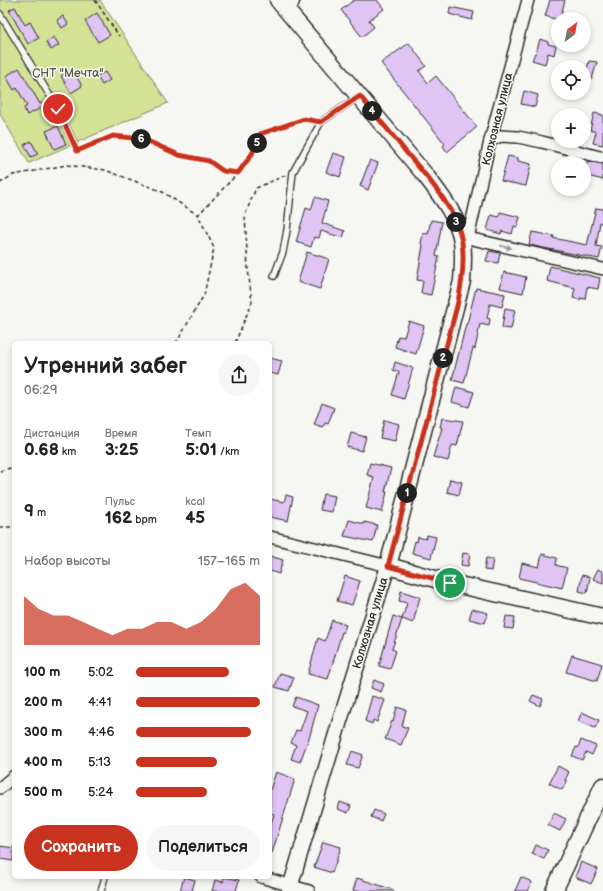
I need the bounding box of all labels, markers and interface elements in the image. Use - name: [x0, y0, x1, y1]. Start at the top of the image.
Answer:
- north arrow: [551, 12, 591, 52]
- map controls: [551, 12, 591, 196]
- button: locate: [551, 60, 591, 100]
- park label: СНТ "Мечта": [32, 66, 104, 81]
- street label: Колхозная улица: [479, 71, 516, 167]
- pin: [41, 92, 75, 126]
- icon: check: [47, 98, 69, 120]
- pin: 4: [362, 101, 382, 121]
- text: 4: [369, 104, 375, 117]
- button: +: [551, 108, 591, 148]
- pin: 6: [131, 129, 151, 149]
- text: 6: [138, 132, 144, 145]
- pin: 5: [247, 133, 267, 153]
- text: 5: [254, 136, 260, 149]
- button: −: [551, 156, 591, 196]
- pin: 3: [446, 212, 466, 232]
- text: 3: [453, 215, 459, 228]
- one-way arrow: [500, 244, 512, 250]
- pin: 2: [433, 348, 453, 368]
- text: 2: [440, 351, 446, 364]
- text: Утренний забег: [24, 353, 187, 380]
- button: share: [218, 354, 260, 396]
- text: 06:29: [24, 382, 57, 398]
- text: Дистанция: [24, 427, 80, 440]
- text: Время: [105, 427, 137, 440]
- text: Темп: [185, 427, 211, 440]
- text: 0.68: [24, 440, 59, 460]
- text: 3:25: [105, 440, 139, 460]
- text: 5:01: [185, 440, 217, 460]
- text: km: [59, 445, 76, 458]
- text: /km: [217, 445, 239, 458]
- pin: 1: [397, 483, 417, 503]
- text: 1: [405, 486, 409, 499]
- text: Пульс: [105, 495, 135, 508]
- text: kcal: [185, 495, 205, 508]
- text: 9: [24, 501, 34, 521]
- text: m: [34, 506, 46, 519]
- text: 162: [105, 508, 132, 528]
- text: 45: [185, 508, 205, 528]
- text: bpm: [132, 513, 157, 526]
- text: Набор высоты: [24, 553, 111, 569]
- text: 157–165 m: [198, 553, 260, 569]
- pin: [433, 566, 467, 600]
- icon: arrive: [439, 572, 461, 594]
- street label: Колхозная улица: [349, 576, 392, 671]
- text: 100 m: [24, 664, 60, 680]
- text: 5:02: [88, 664, 113, 680]
- text: 200 m: [24, 694, 62, 710]
- text: 4:41: [88, 694, 112, 710]
- text: 300 m: [24, 724, 62, 740]
- text: 4:46: [88, 724, 114, 740]
- text: 400 m: [24, 754, 62, 770]
- text: 5:13: [88, 754, 111, 770]
- text: 500 m: [24, 784, 62, 800]
- text: 5:24: [88, 784, 113, 800]
- button: Сохранить: [24, 825, 138, 871]
- button: Поделиться: [146, 825, 260, 871]

